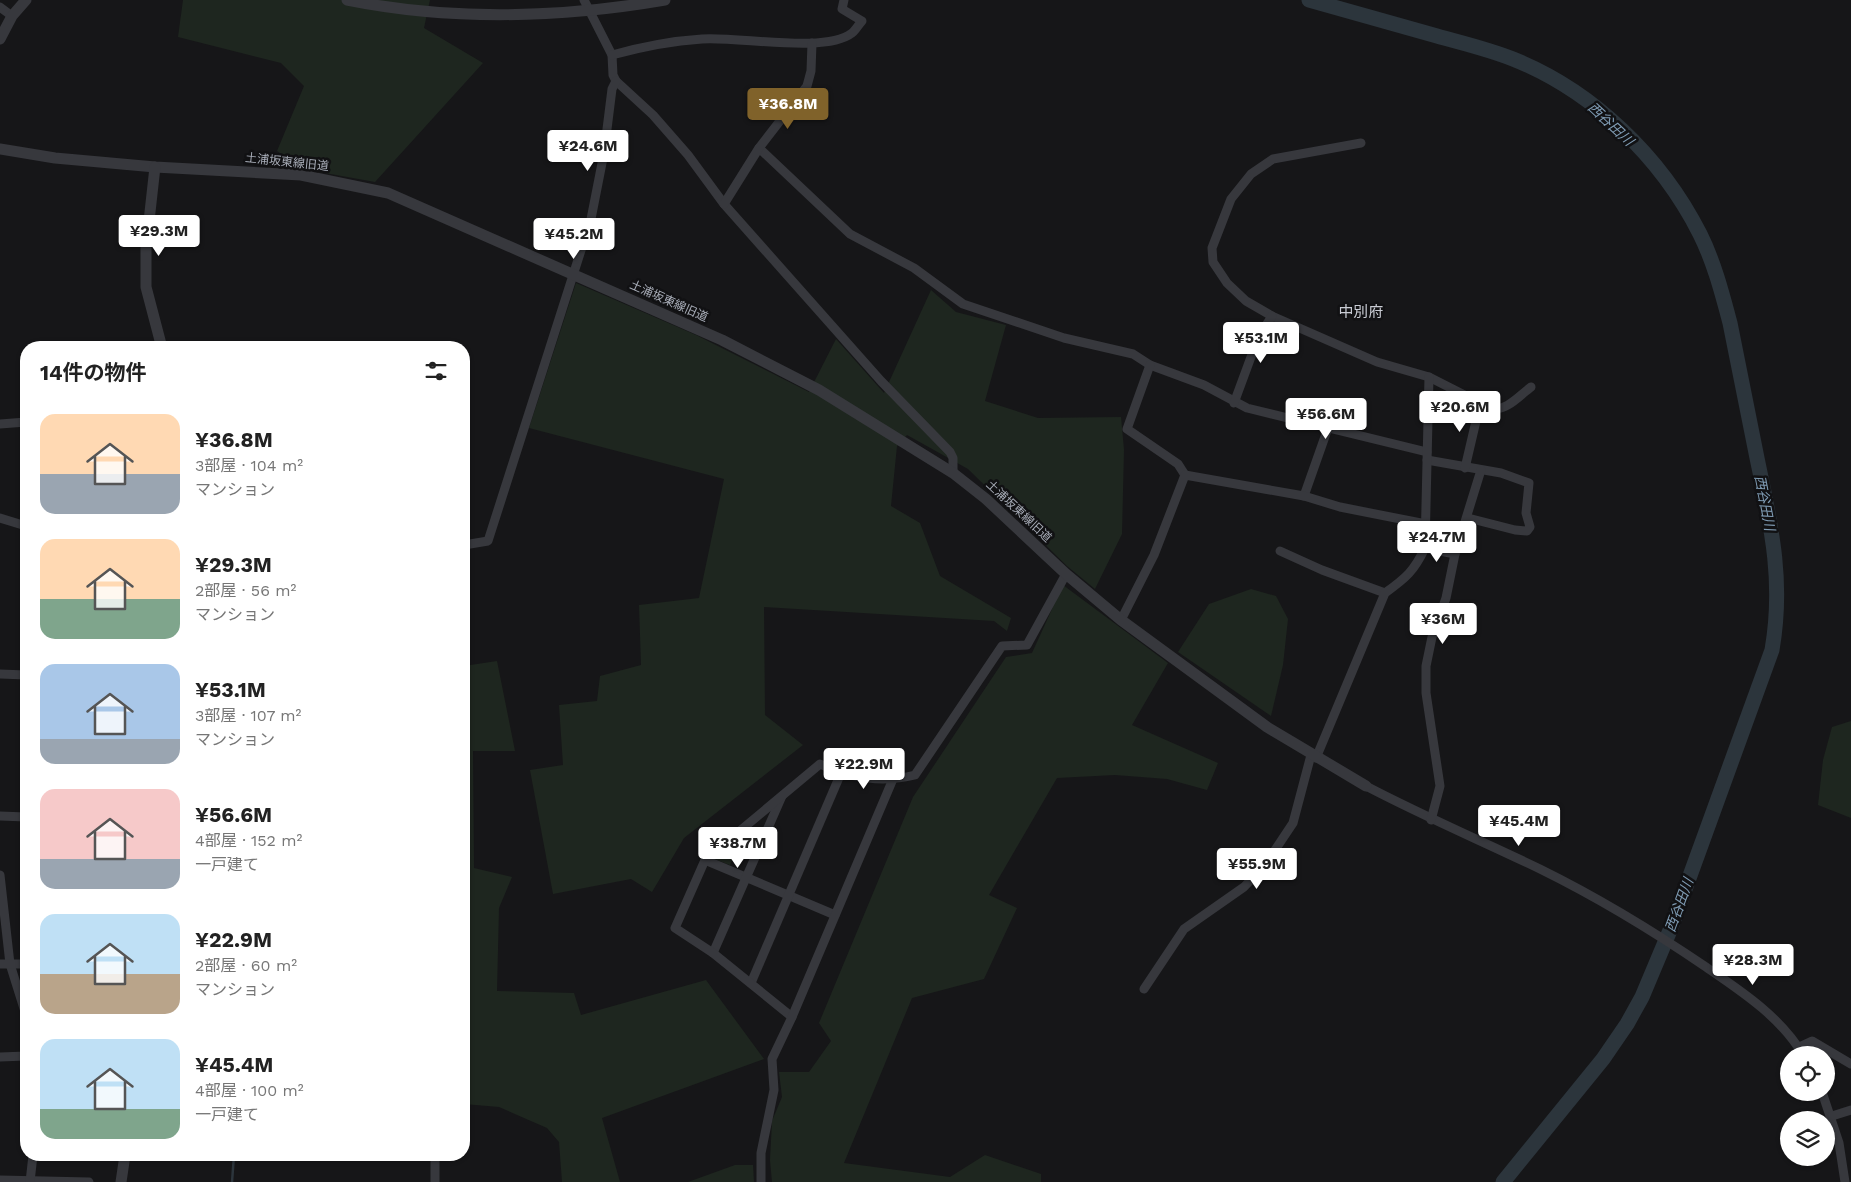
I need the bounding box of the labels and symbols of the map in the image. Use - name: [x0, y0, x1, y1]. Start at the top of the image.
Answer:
- pin: ¥36.8M: [747, 88, 829, 130]
- water label: 西谷田川: [1585, 99, 1638, 150]
- pin: ¥24.6M: [547, 130, 629, 172]
- street label: 土浦坂東線旧道: [244, 151, 330, 173]
- pin: ¥29.3M: [118, 214, 200, 257]
- pin: ¥45.2M: [533, 218, 615, 260]
- street label: 土浦坂東線旧道: [628, 278, 710, 324]
- district label: 中別府: [1338, 303, 1384, 321]
- pin: ¥53.1M: [1220, 322, 1302, 364]
- pin: ¥20.6M: [1419, 390, 1501, 433]
- pin: ¥56.6M: [1285, 398, 1367, 440]
- water label: 西谷田川: [1752, 474, 1779, 534]
- street label: 土浦坂東線旧道: [984, 477, 1054, 545]
- pin: ¥24.7M: [1396, 520, 1478, 563]
- pin: ¥36M: [1413, 602, 1473, 645]
- pin: ¥22.9M: [823, 748, 905, 790]
- pin: ¥45.4M: [1478, 804, 1560, 847]
- pin: ¥38.7M: [697, 826, 779, 869]
- pin: ¥55.9M: [1216, 848, 1298, 890]
- water label: 西谷田川: [1662, 874, 1697, 934]
- pin: ¥28.3M: [1712, 944, 1794, 986]

